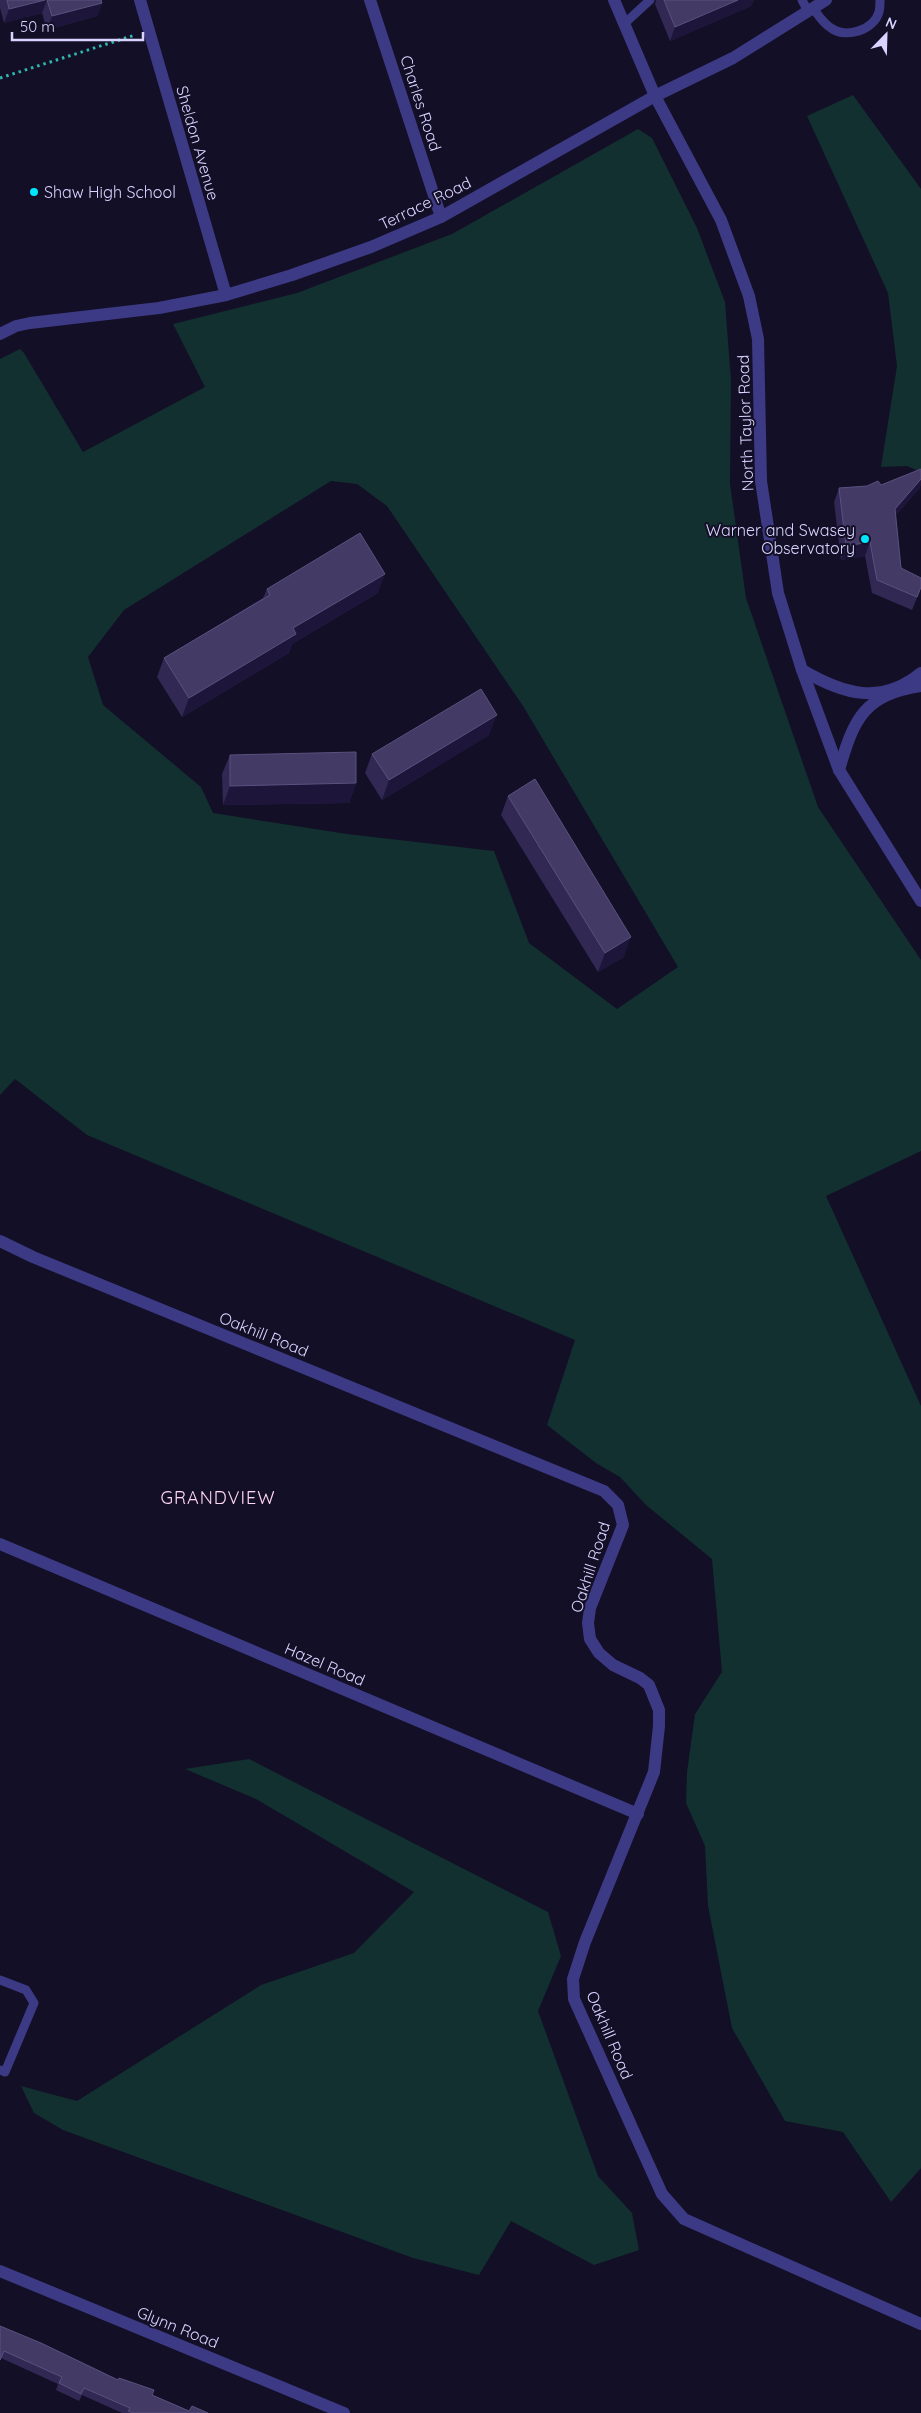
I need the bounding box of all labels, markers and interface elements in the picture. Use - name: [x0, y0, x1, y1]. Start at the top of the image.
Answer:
- scale bar: [12, 10, 144, 42]
- north arrow: [861, 10, 911, 60]
- text: N: [883, 13, 899, 33]
- text: 50 m: [20, 17, 55, 36]
- street label: Charles Road: [396, 53, 446, 153]
- street label: Sheldon Avenue: [172, 83, 224, 203]
- street label: Terrace Road: [376, 172, 474, 234]
- place label: Shaw High School: [44, 182, 176, 202]
- marker: Shaw High School: [28, 186, 40, 198]
- street label: North Taylor Road: [733, 354, 757, 492]
- place label: Warner and Swasey Observatory: [706, 520, 855, 558]
- marker: Warner and Swasey Observatory: [859, 533, 871, 545]
- street label: Oakhill Road: [217, 1307, 311, 1361]
- district label: GRANDVIEW: [160, 1486, 276, 1509]
- street label: Oakhill Road: [566, 1519, 614, 1615]
- street label: Hazel Road: [282, 1638, 368, 1690]
- street label: Oakhill Road: [582, 1988, 638, 2082]
- street label: Glynn Road: [134, 2302, 222, 2352]

